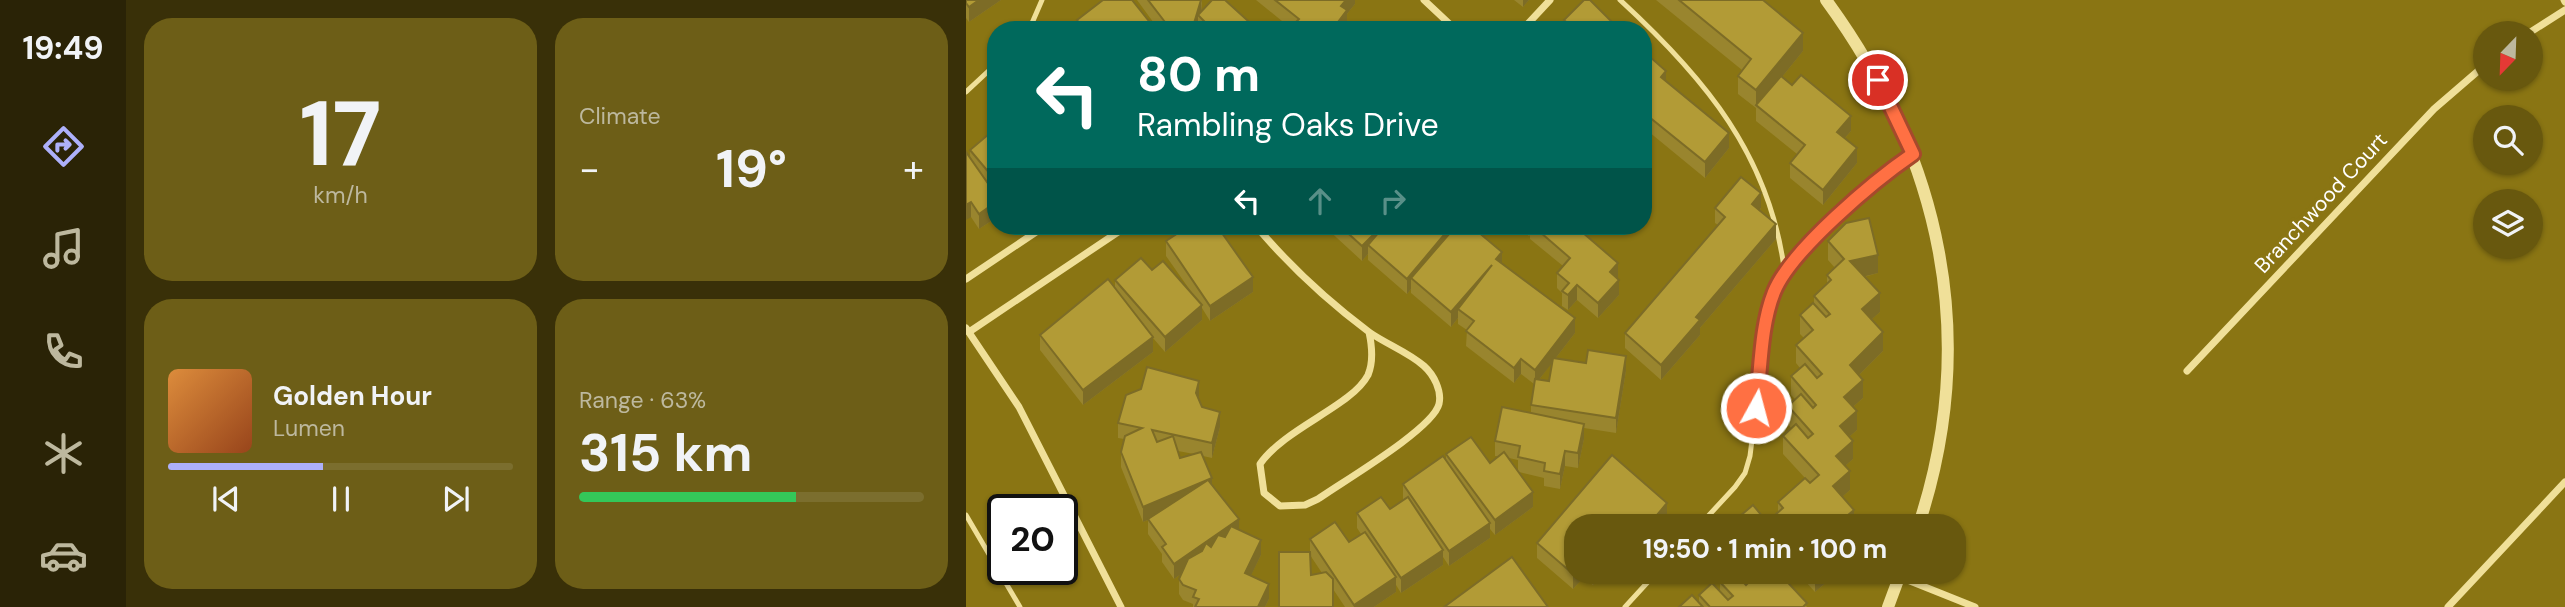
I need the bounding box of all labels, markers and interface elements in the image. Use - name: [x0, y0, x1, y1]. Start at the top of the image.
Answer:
- north arrow: [2473, 21, 2543, 91]
- map controls: [2473, 21, 2543, 259]
- text: 19:49: [22, 27, 104, 69]
- text: 80 m: [1137, 42, 1260, 106]
- icon: left: [1022, 49, 1113, 140]
- pin: [1848, 50, 1908, 110]
- icon: arrive: [1859, 61, 1897, 99]
- text: 17: [300, 75, 382, 193]
- text: Climate: [579, 101, 661, 131]
- text: Rambling Oaks Drive: [1137, 104, 1439, 146]
- button: search: [2473, 105, 2543, 175]
- icon: directions: [39, 122, 88, 171]
- street label: Branchwood Court: [2248, 127, 2394, 279]
- text: 19°: [716, 135, 787, 203]
- text: −: [579, 144, 600, 194]
- text: +: [903, 144, 924, 194]
- text: km/h: [313, 180, 368, 210]
- icon: left: [1228, 182, 1266, 220]
- icon: ahead: [1301, 182, 1339, 220]
- icon: right: [1374, 182, 1412, 220]
- button: layers: [2473, 189, 2543, 259]
- icon: music: [39, 224, 88, 273]
- icon: phone: [39, 327, 88, 376]
- position arrow: [1719, 371, 1793, 445]
- text: Golden Hour: [273, 379, 432, 413]
- text: Range · 63%: [579, 385, 706, 415]
- text: Lumen: [273, 413, 345, 443]
- text: 315 km: [579, 419, 752, 487]
- icon: climate: [39, 429, 88, 478]
- icon: previous: [207, 480, 245, 518]
- icon: pause: [322, 480, 360, 518]
- icon: next: [437, 480, 475, 518]
- speed limit sign: 20: [987, 494, 1078, 585]
- icon: car: [39, 531, 88, 580]
- text: 19:50 · 1 min · 100 m: [1643, 532, 1887, 566]

